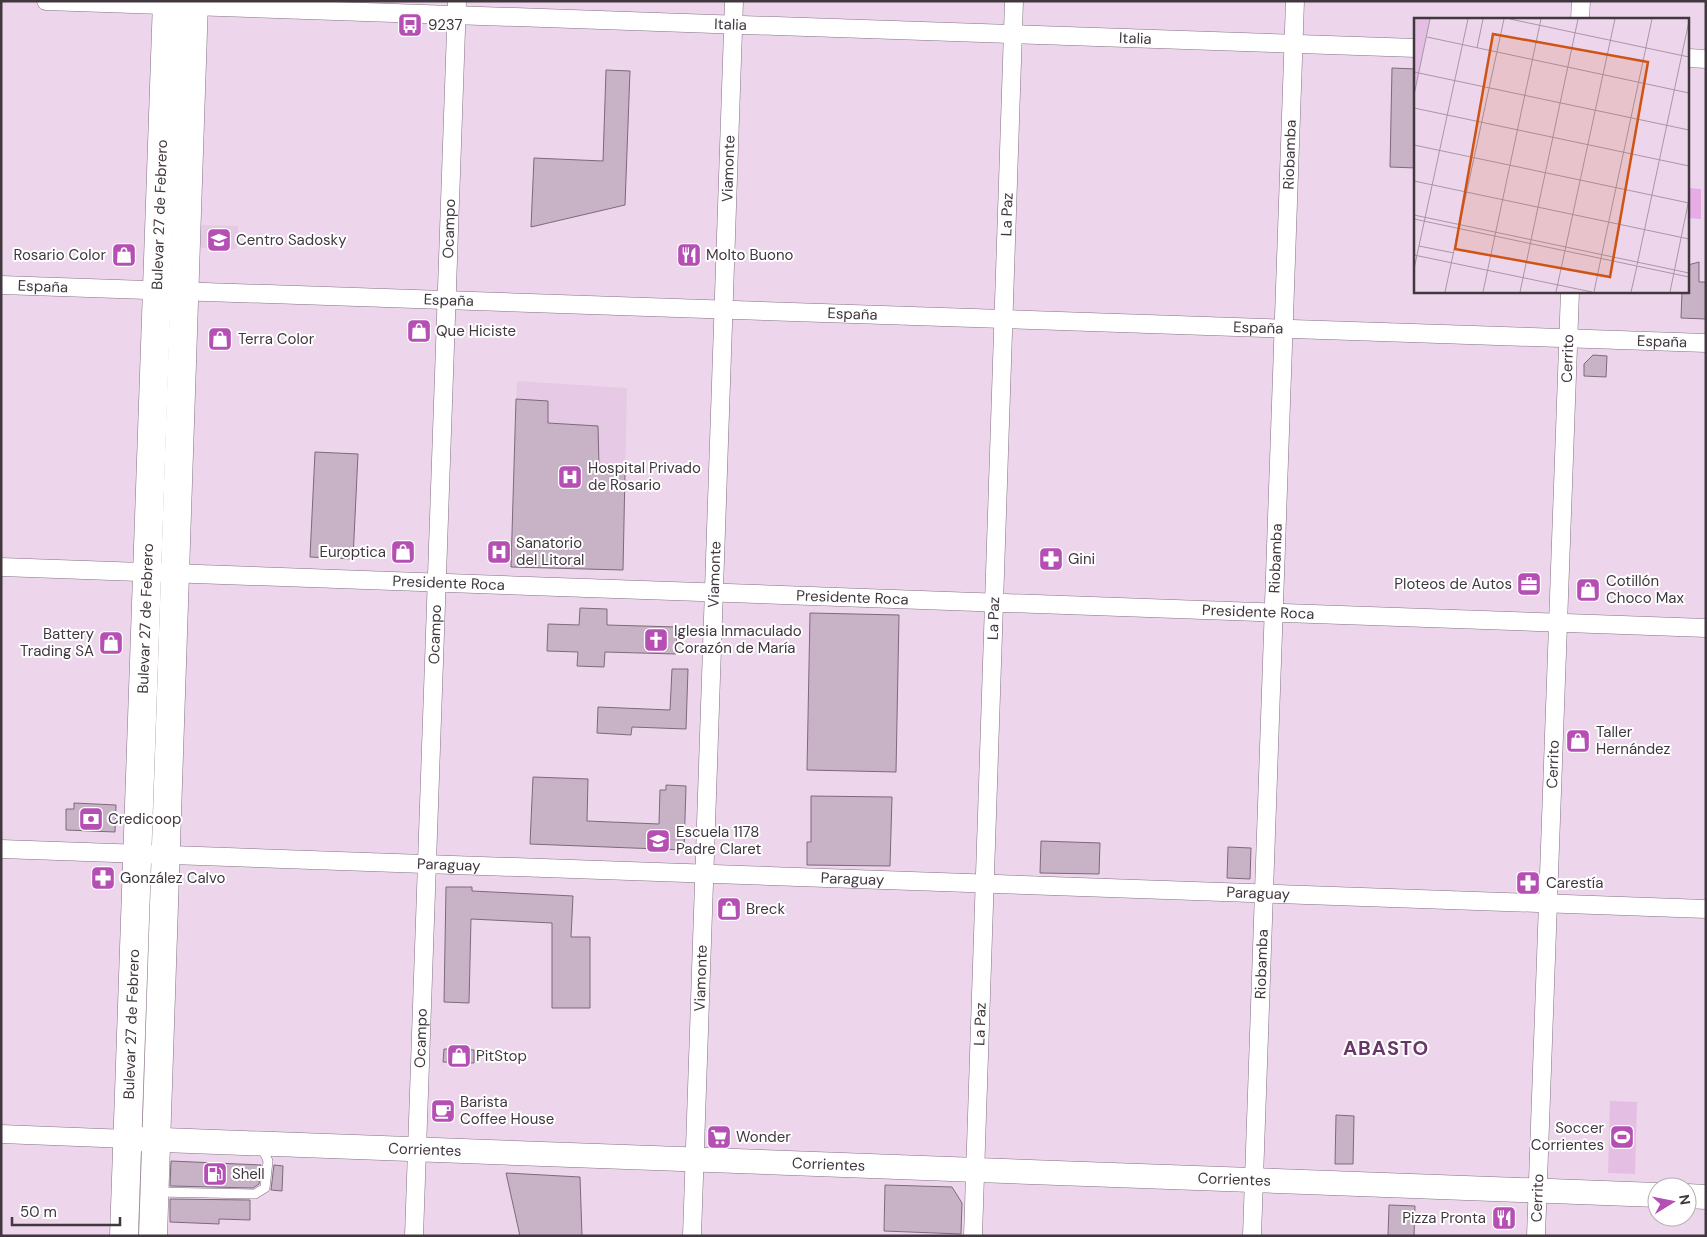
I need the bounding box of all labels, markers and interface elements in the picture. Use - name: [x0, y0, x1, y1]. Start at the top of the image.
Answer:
- bus stop icon: 9237: [397, 12, 423, 38]
- street label: Italia: [714, 14, 747, 35]
- place label: 9237: [428, 15, 462, 35]
- inset map: [1414, 18, 1690, 292]
- street label: Italia: [1119, 28, 1152, 49]
- street label: Riobamba: [1278, 119, 1301, 190]
- street label: Viamonte: [717, 135, 739, 202]
- street label: Bulevar 27 de Febrero: [147, 139, 172, 290]
- street label: La Paz: [996, 192, 1018, 237]
- street label: Ocampo: [438, 198, 460, 259]
- school or university icon: Centro Sadosky: [206, 227, 232, 253]
- place label: Centro Sadosky: [236, 230, 347, 250]
- shop icon: Rosario Color: [111, 242, 137, 268]
- restaurant icon: Molto Buono: [676, 242, 702, 268]
- place label: Rosario Color: [13, 245, 106, 265]
- place label: Molto Buono: [706, 245, 794, 265]
- street label: España: [17, 276, 68, 297]
- street label: España: [423, 289, 474, 311]
- street label: España: [827, 303, 878, 325]
- street label: España: [1233, 317, 1284, 339]
- shop icon: Que Hiciste: [406, 318, 432, 344]
- place label: Que Hiciste: [436, 321, 516, 341]
- shop icon: Terra Color: [207, 326, 233, 352]
- place label: Terra Color: [238, 329, 315, 349]
- street label: España: [1637, 331, 1688, 352]
- street label: Cerrito: [1557, 334, 1578, 383]
- place label: Hospital Privado de Rosario: [588, 458, 701, 495]
- hospital icon: Hospital Privado de Rosario: [557, 464, 583, 490]
- street label: Riobamba: [1264, 523, 1287, 594]
- place label: Sanatorio del Litoral: [516, 533, 584, 570]
- shop icon: Europtica: [390, 539, 416, 565]
- hospital icon: Sanatorio del Litoral: [486, 539, 512, 565]
- street label: Viamonte: [703, 541, 726, 608]
- place label: Europtica: [319, 542, 386, 562]
- street label: Bulevar 27 de Febrero: [133, 543, 158, 694]
- pharmacy icon: Gini: [1038, 546, 1064, 572]
- place label: Gini: [1068, 549, 1095, 569]
- street label: Presidente Roca: [392, 571, 505, 595]
- office icon: Ploteos de Autos: [1516, 571, 1542, 597]
- place label: Cotillón Choco Max: [1606, 571, 1685, 608]
- place label: Ploteos de Autos: [1394, 574, 1512, 594]
- shop icon: Cotillón Choco Max: [1575, 577, 1601, 603]
- street label: Presidente Roca: [796, 585, 909, 609]
- street label: La Paz: [983, 596, 1004, 640]
- street label: Presidente Roca: [1202, 600, 1315, 624]
- street label: Ocampo: [424, 604, 446, 665]
- place label: Iglesia Inmaculado Corazón de María: [674, 621, 802, 658]
- place label: Battery Trading SA: [20, 624, 95, 661]
- church icon: Iglesia Inmaculado Corazón de María: [643, 627, 669, 653]
- shop icon: Battery Trading SA: [98, 630, 124, 656]
- place label: Taller Hernández: [1596, 722, 1671, 759]
- shop icon: Taller Hernández: [1565, 728, 1591, 754]
- street label: Cerrito: [1542, 740, 1564, 789]
- bank icon: Credicoop: [78, 806, 104, 832]
- place label: Credicoop: [108, 809, 181, 829]
- place label: Escuela 1178 Padre Claret: [676, 822, 761, 859]
- school or university icon: Escuela 1178 Padre Claret: [645, 828, 671, 854]
- street label: Paraguay: [417, 854, 481, 876]
- pharmacy icon: González Calvo: [90, 865, 116, 891]
- place label: González Calvo: [120, 868, 225, 888]
- street label: Paraguay: [820, 868, 885, 890]
- pharmacy icon: Carestía: [1515, 870, 1541, 896]
- place label: Carestía: [1546, 873, 1603, 893]
- street label: Paraguay: [1226, 882, 1291, 904]
- shop icon: Breck: [716, 896, 742, 922]
- place label: Breck: [746, 899, 785, 919]
- street label: Riobamba: [1250, 929, 1273, 999]
- street label: Viamonte: [690, 944, 712, 1012]
- street label: Bulevar 27 de Febrero: [119, 948, 144, 1100]
- street label: La Paz: [969, 1002, 991, 1046]
- street label: Ocampo: [410, 1008, 432, 1068]
- district label: ABASTO: [1343, 1035, 1429, 1061]
- shop icon: PitStop: [446, 1043, 472, 1069]
- place label: PitStop: [476, 1046, 527, 1066]
- place label: Barista Coffee House: [460, 1092, 554, 1129]
- cafe icon: Barista Coffee House: [430, 1098, 456, 1124]
- place label: Soccer Corrientes: [1531, 1118, 1604, 1155]
- supermarket icon: Wonder: [706, 1124, 732, 1150]
- sports icon: Soccer Corrientes: [1609, 1124, 1635, 1150]
- place label: Wonder: [736, 1127, 791, 1147]
- street label: Corrientes: [388, 1138, 462, 1161]
- street label: Corrientes: [792, 1153, 866, 1176]
- fuel station icon: Shell: [202, 1161, 228, 1187]
- place label: Shell: [232, 1164, 265, 1184]
- street label: Corrientes: [1197, 1168, 1271, 1191]
- street label: Cerrito: [1526, 1173, 1548, 1223]
- north arrow: [1647, 1177, 1697, 1227]
- text: N: [1675, 1193, 1695, 1206]
- scale bar: [12, 1194, 120, 1226]
- text: 50 m: [20, 1202, 57, 1222]
- restaurant icon: Pizza Pronta: [1491, 1205, 1517, 1231]
- place label: Pizza Pronta: [1402, 1208, 1486, 1228]

